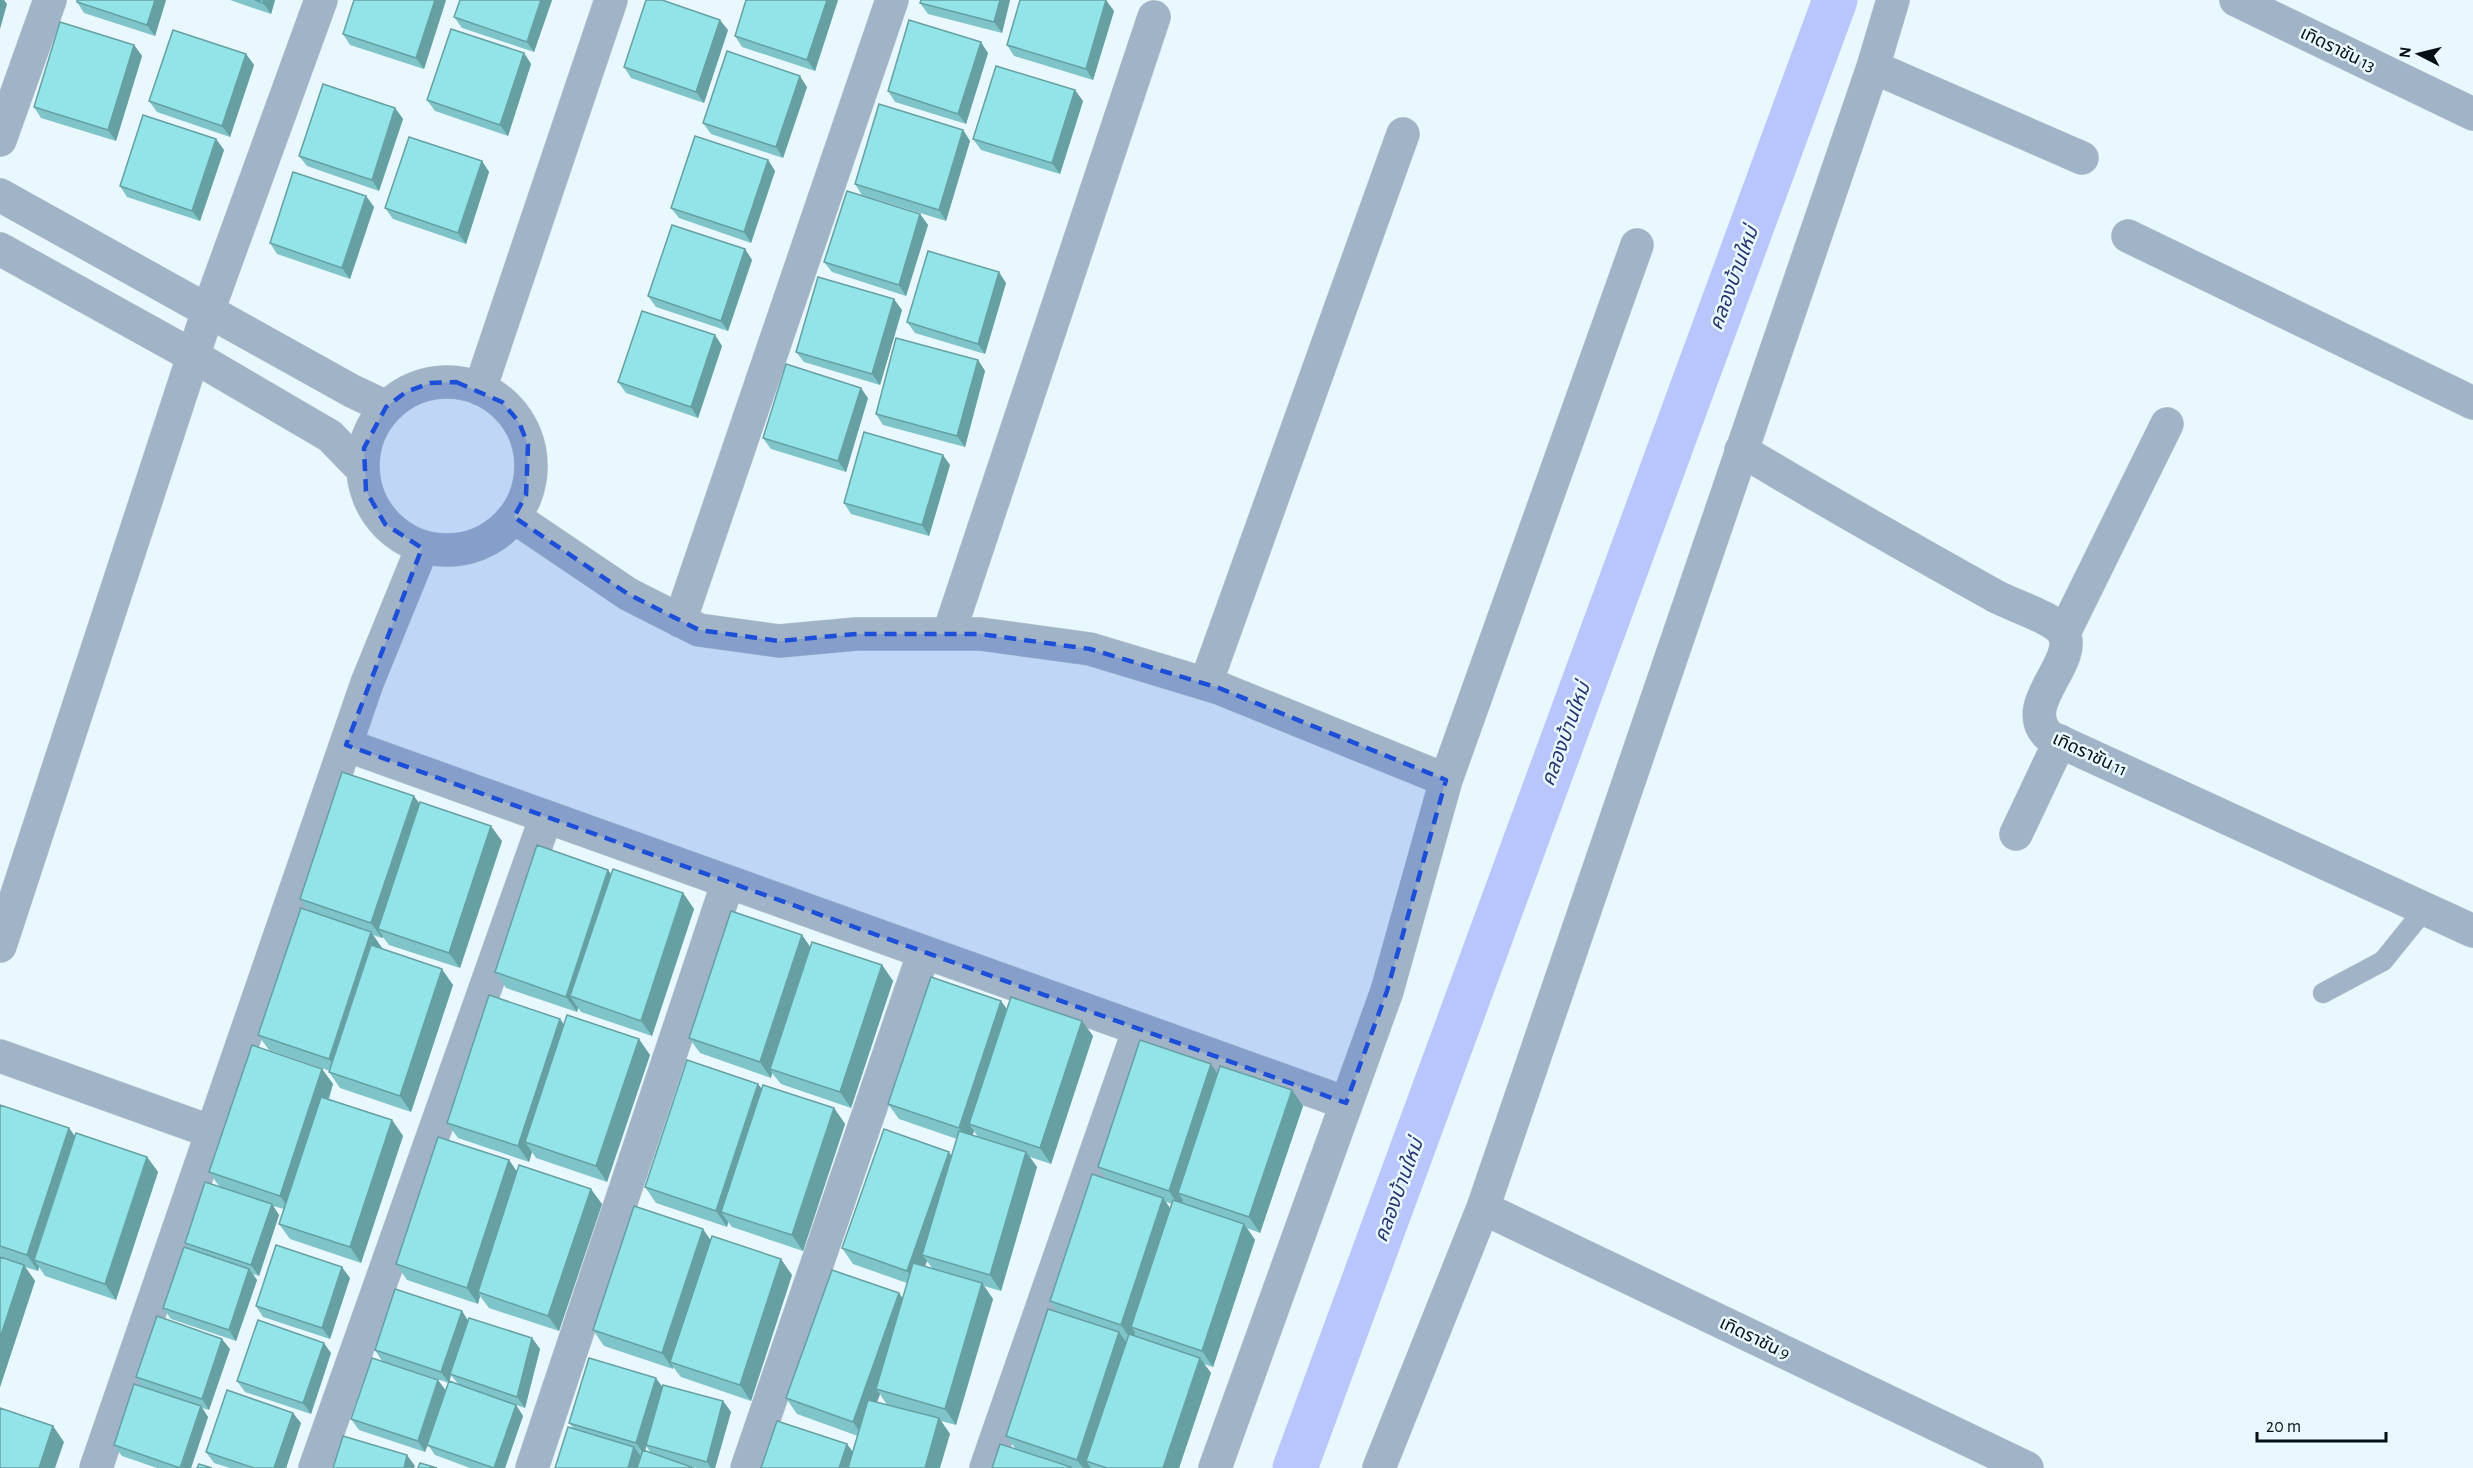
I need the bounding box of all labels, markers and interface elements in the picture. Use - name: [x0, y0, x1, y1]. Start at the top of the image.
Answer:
- street label: เทิดราชัน 13: [2297, 23, 2378, 76]
- north arrow: [2389, 24, 2449, 84]
- text: N: [2396, 46, 2414, 59]
- water label: คลองบ้านใหม่: [1705, 221, 1763, 333]
- water label: คลองบ้านใหม่: [1537, 677, 1595, 789]
- street label: เทิดราชัน 11: [2050, 729, 2130, 780]
- water label: คลองบ้านใหม่: [1370, 1133, 1428, 1245]
- street label: เทิดราชัน 9: [1717, 1313, 1793, 1364]
- scale bar: [2257, 1405, 2386, 1443]
- text: 20 m: [2266, 1418, 2301, 1436]

